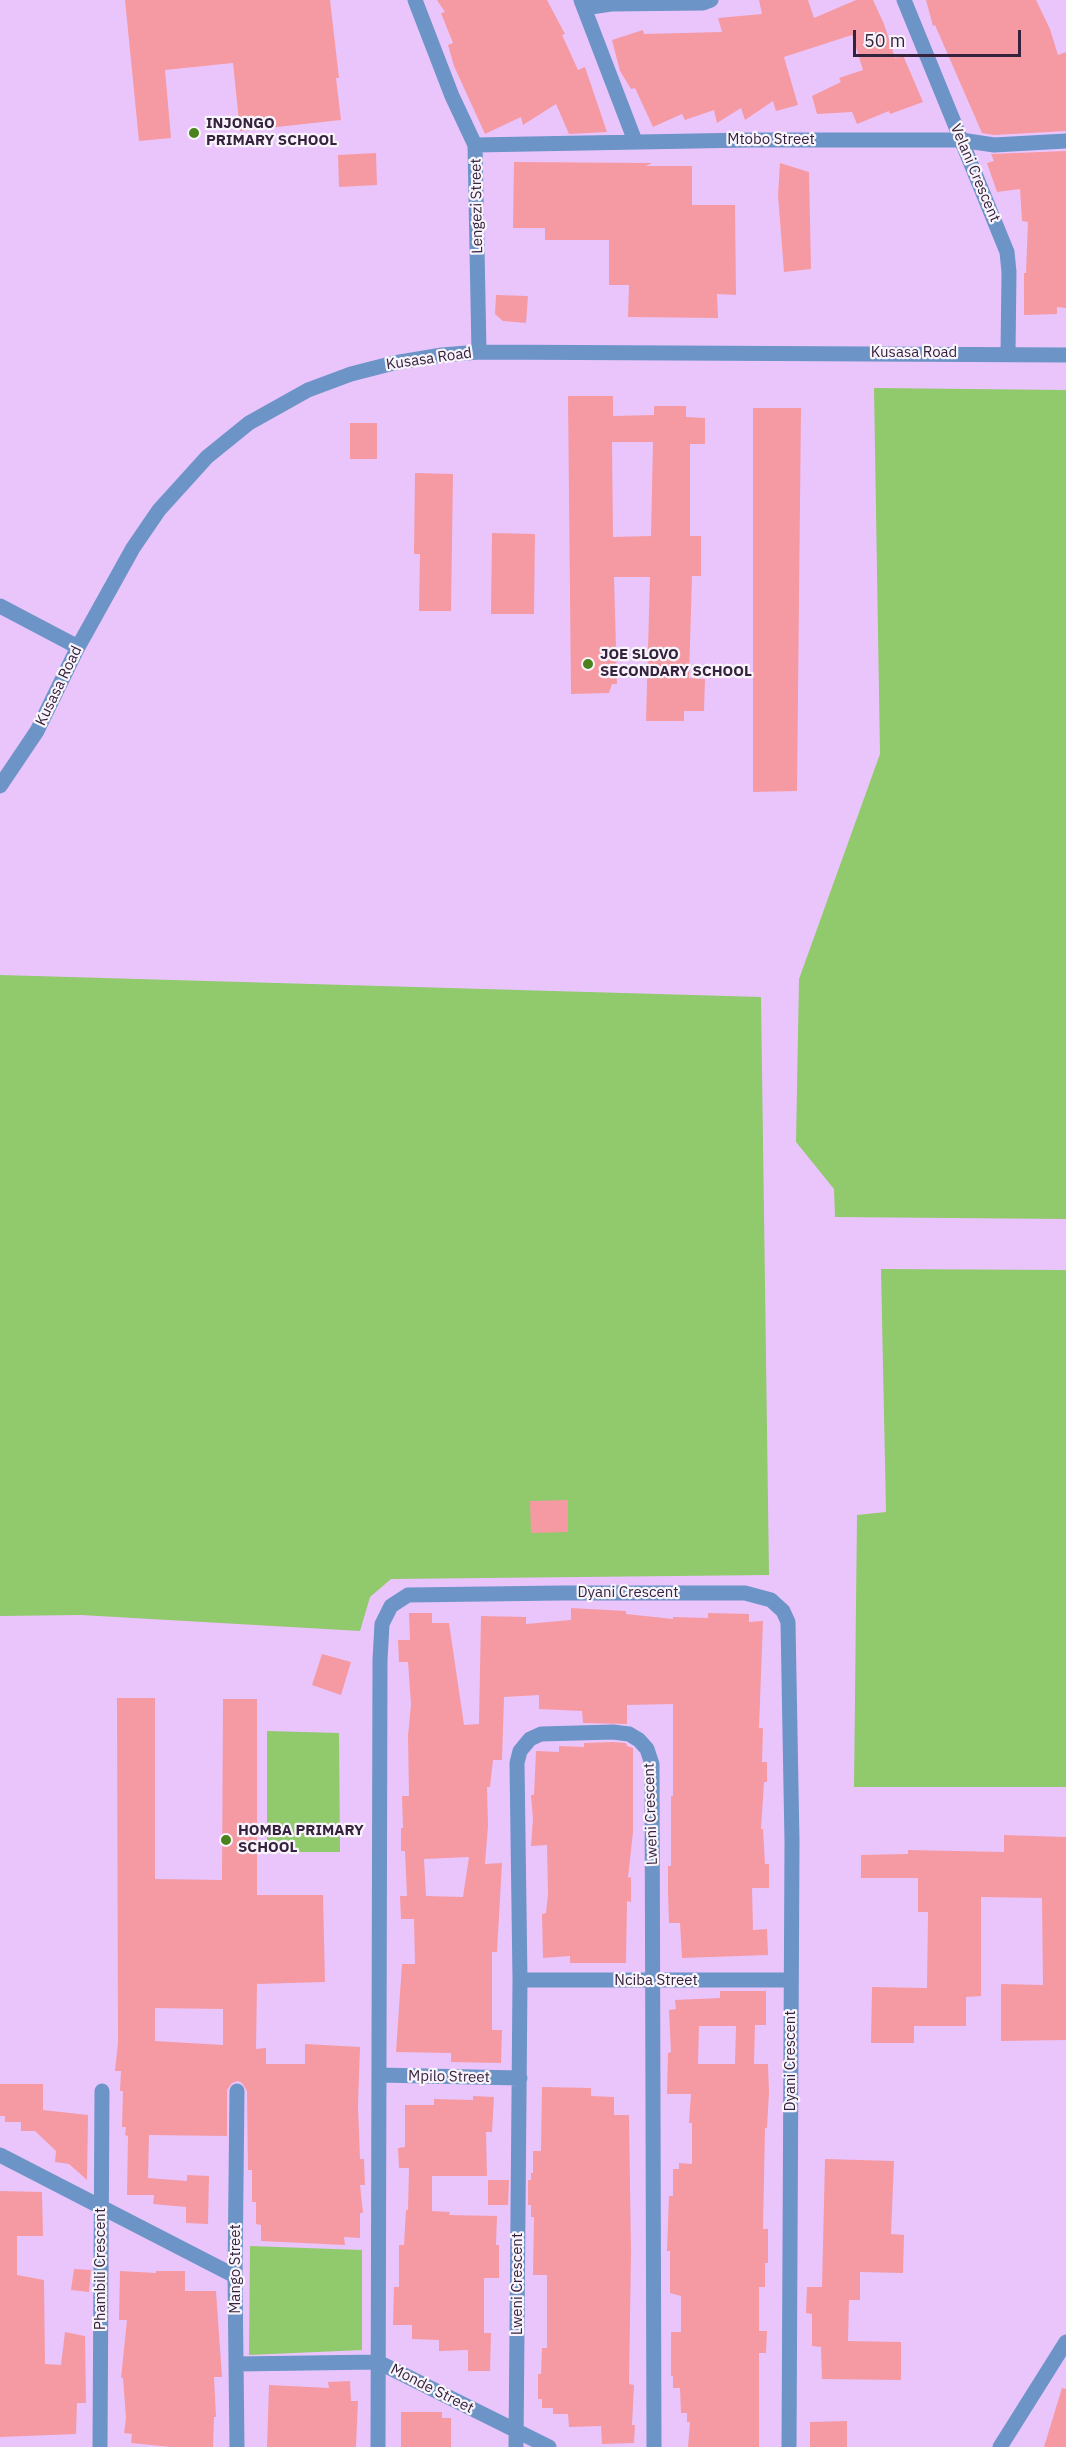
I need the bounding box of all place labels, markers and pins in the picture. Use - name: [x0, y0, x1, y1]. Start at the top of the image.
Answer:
- place label: INJONGO PRIMARY SCHOOL: [206, 115, 337, 150]
- marker: INJONGO PRIMARY SCHOOL: [187, 126, 201, 140]
- place label: JOE SLOVO SECONDARY SCHOOL: [600, 646, 752, 681]
- marker: JOE SLOVO SECONDARY SCHOOL: [581, 657, 595, 671]
- place label: HOMBA PRIMARY SCHOOL: [238, 1822, 364, 1857]
- marker: HOMBA PRIMARY SCHOOL: [219, 1833, 233, 1847]

